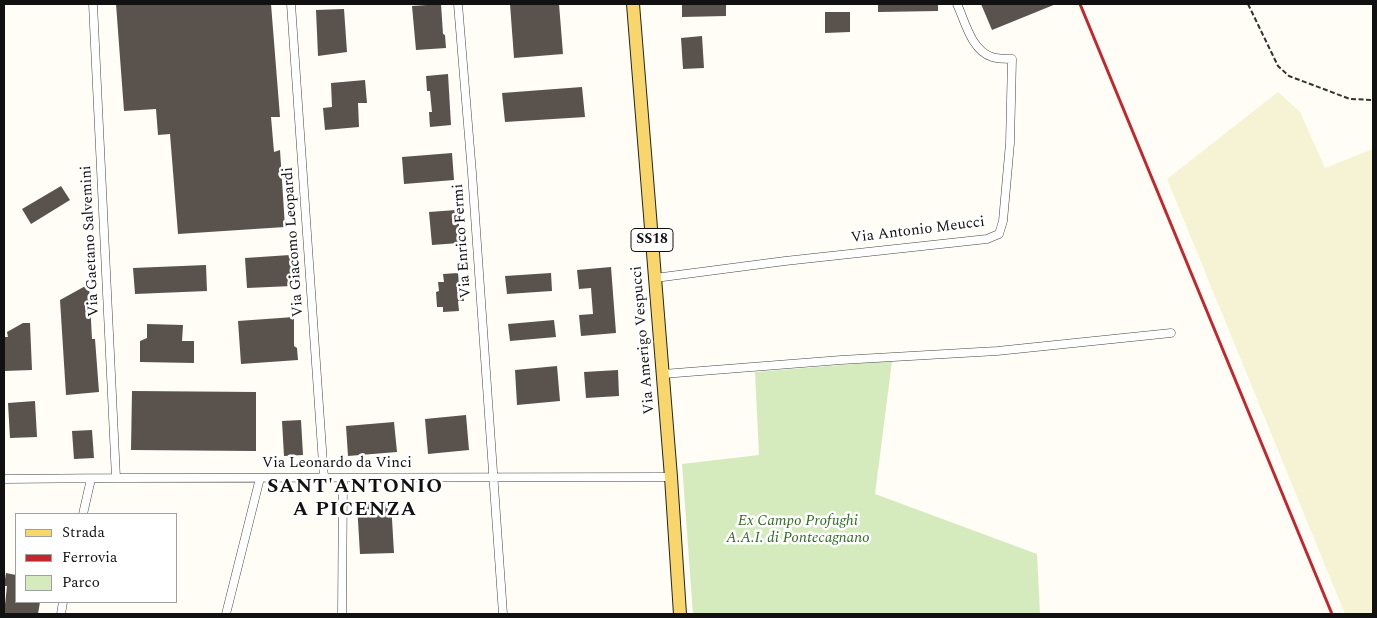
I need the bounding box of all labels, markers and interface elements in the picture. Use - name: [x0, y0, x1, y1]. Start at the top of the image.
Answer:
- street label: Via Gaetano Salvemini: [78, 165, 104, 317]
- street label: Via Giacomo Leopardi: [280, 166, 308, 318]
- street label: Via Enrico Fermi: [450, 183, 476, 299]
- street label: Via Antonio Meucci: [850, 214, 986, 248]
- road number: SS18: [631, 228, 673, 252]
- street label: Via Amerigo Vespucci: [629, 265, 659, 415]
- street label: Via Leonardo da Vinci: [262, 455, 412, 473]
- district label: SANT'ANTONIO A PICENZA: [266, 476, 444, 523]
- legend: [15, 513, 178, 603]
- park label: Ex Campo Profughi A.A.I. di Pontecagnano: [726, 513, 870, 548]
- text: Strada: [62, 521, 105, 544]
- text: Ferrovia: [62, 546, 117, 569]
- text: Parco: [62, 571, 100, 594]

